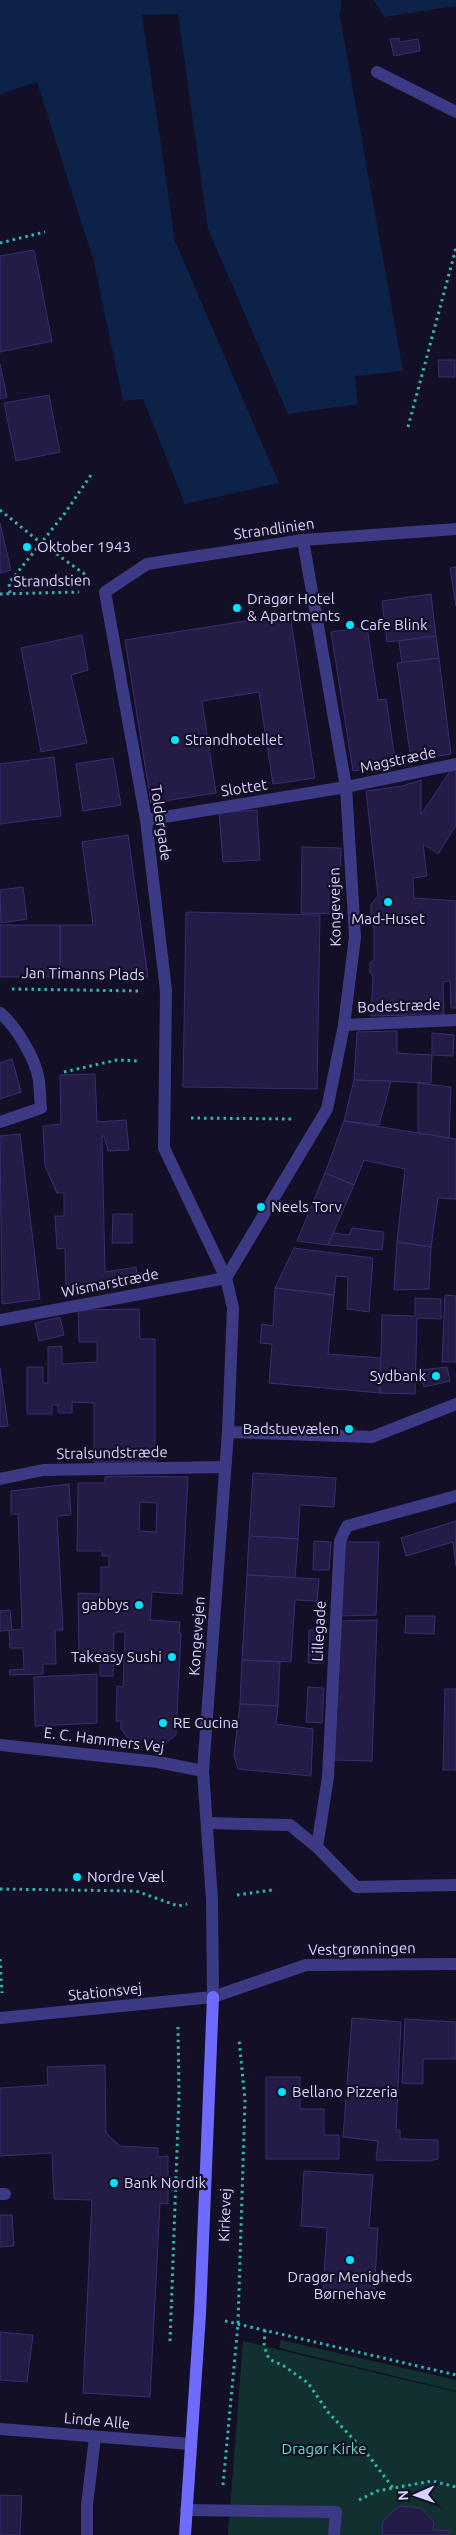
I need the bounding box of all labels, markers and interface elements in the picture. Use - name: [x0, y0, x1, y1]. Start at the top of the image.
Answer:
- street label: Strandlinien: [233, 514, 315, 543]
- place label: Oktober 1943: [37, 538, 131, 555]
- marker: Oktober 1943: [21, 541, 33, 553]
- street label: Strandstien: [13, 571, 91, 590]
- place label: Dragør Hotel & Apartments: [247, 590, 340, 624]
- marker: Dragør Hotel & Apartments: [231, 602, 243, 614]
- place label: Cafe Blink: [360, 616, 428, 633]
- marker: Cafe Blink: [344, 619, 356, 631]
- place label: Strandhotellet: [185, 731, 283, 748]
- marker: Strandhotellet: [169, 734, 181, 746]
- street label: Magstræde: [358, 743, 437, 776]
- street label: Slottet: [220, 775, 268, 800]
- street label: Toldergade: [148, 784, 175, 862]
- street label: Kongevejen: [325, 867, 344, 947]
- marker: Mad-Huset: [382, 896, 394, 908]
- place label: Mad-Huset: [351, 910, 425, 927]
- street label: Jan Timanns Plads: [21, 964, 145, 983]
- street label: Bodestræde: [357, 996, 441, 1015]
- place label: Neels Torv: [271, 1198, 343, 1215]
- marker: Neels Torv: [255, 1201, 267, 1213]
- street label: Wismarstræde: [60, 1265, 160, 1300]
- place label: Sydbank: [370, 1367, 426, 1384]
- marker: Sydbank: [430, 1370, 442, 1382]
- place label: Badstuevælen: [243, 1420, 339, 1437]
- marker: Badstuevælen: [343, 1423, 355, 1435]
- street label: Stralsundstræde: [56, 1443, 168, 1462]
- place label: gabbys: [81, 1596, 129, 1613]
- street label: Kongevejen: [185, 1596, 208, 1676]
- marker: gabbys: [133, 1599, 145, 1611]
- street label: Lillegade: [308, 1600, 329, 1662]
- place label: Takeasy Sushi: [71, 1648, 162, 1665]
- marker: Takeasy Sushi: [166, 1651, 178, 1663]
- place label: RE Cucina: [173, 1714, 239, 1731]
- marker: RE Cucina: [157, 1717, 169, 1729]
- street label: E. C. Hammers Vej: [43, 1724, 165, 1755]
- place label: Nordre Væl: [87, 1868, 164, 1885]
- marker: Nordre Væl: [71, 1871, 83, 1883]
- street label: Vestgrønningen: [308, 1939, 416, 1958]
- street label: Stationsvej: [67, 1979, 143, 2004]
- place label: Bellano Pizzeria: [292, 2083, 398, 2100]
- marker: Bellano Pizzeria: [276, 2086, 288, 2098]
- place label: Bank Nordik: [124, 2174, 206, 2191]
- marker: Bank Nordik: [108, 2177, 120, 2189]
- street label: Kirkevej: [215, 2188, 234, 2242]
- marker: Dragør Menigheds Børnehave: [344, 2254, 356, 2266]
- place label: Dragør Menigheds Børnehave: [288, 2268, 412, 2302]
- street label: Linde Alle: [63, 2409, 131, 2432]
- park label: Dragør Kirke: [282, 2440, 366, 2457]
- north arrow: [391, 2470, 441, 2520]
- text: N: [395, 2490, 411, 2501]

